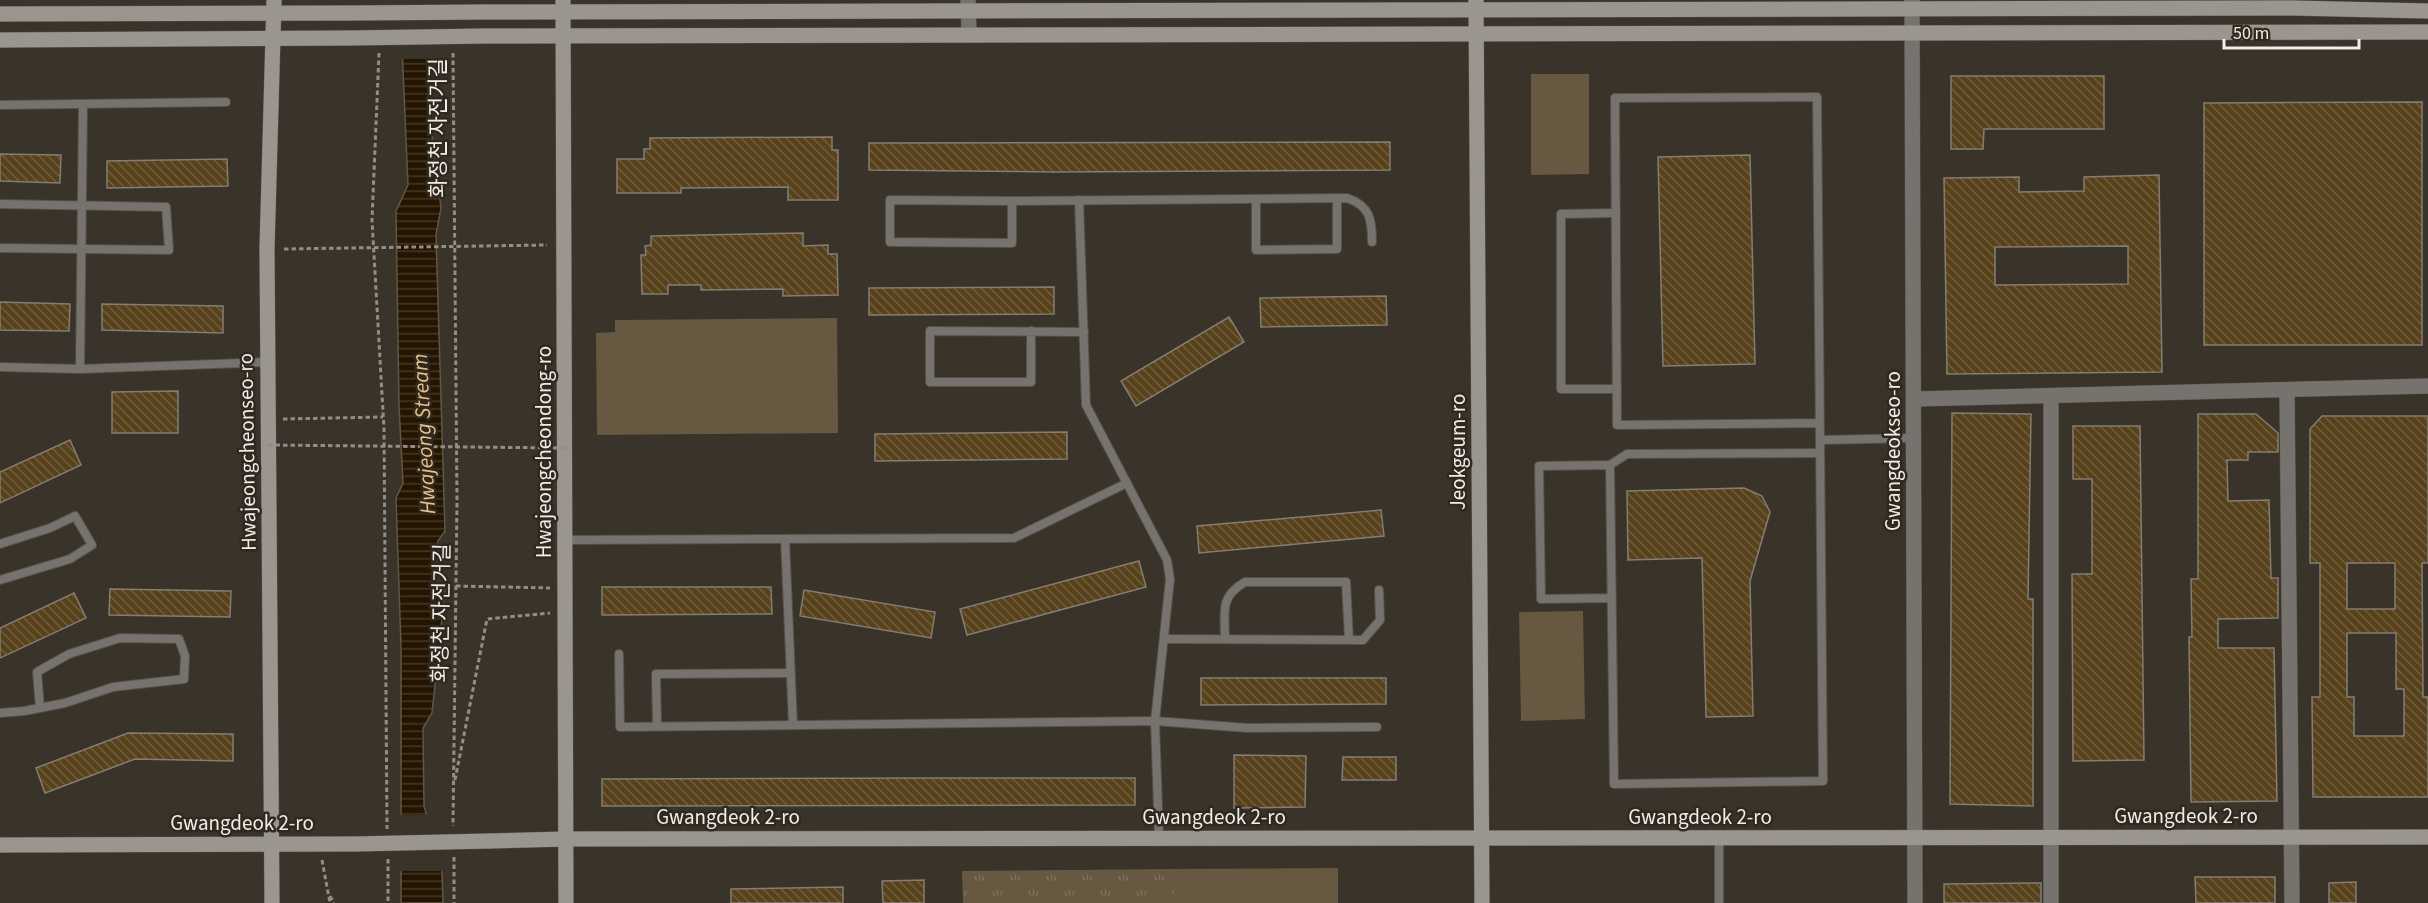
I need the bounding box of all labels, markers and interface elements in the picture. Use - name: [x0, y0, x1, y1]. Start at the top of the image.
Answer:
- scale bar: [2224, 12, 2359, 50]
- text: 50 m: [2233, 21, 2269, 46]
- street label: 화정천 자전거길: [423, 58, 453, 198]
- street label: Hwajeongcheondong-ro: [529, 346, 559, 558]
- street label: Hwajeongcheonseo-ro: [230, 353, 264, 551]
- water label: Hwajeong Stream: [404, 353, 444, 515]
- street label: Gwangdeokseo-ro: [1878, 371, 1908, 531]
- street label: Jeokgeum-ro: [1443, 394, 1473, 510]
- street label: 화정천 자전거길: [425, 543, 457, 683]
- street label: Gwangdeok 2-ro: [2114, 801, 2258, 831]
- street label: Gwangdeok 2-ro: [656, 802, 800, 832]
- street label: Gwangdeok 2-ro: [1142, 802, 1286, 832]
- street label: Gwangdeok 2-ro: [1628, 802, 1772, 832]
- street label: Gwangdeok 2-ro: [170, 808, 314, 838]

